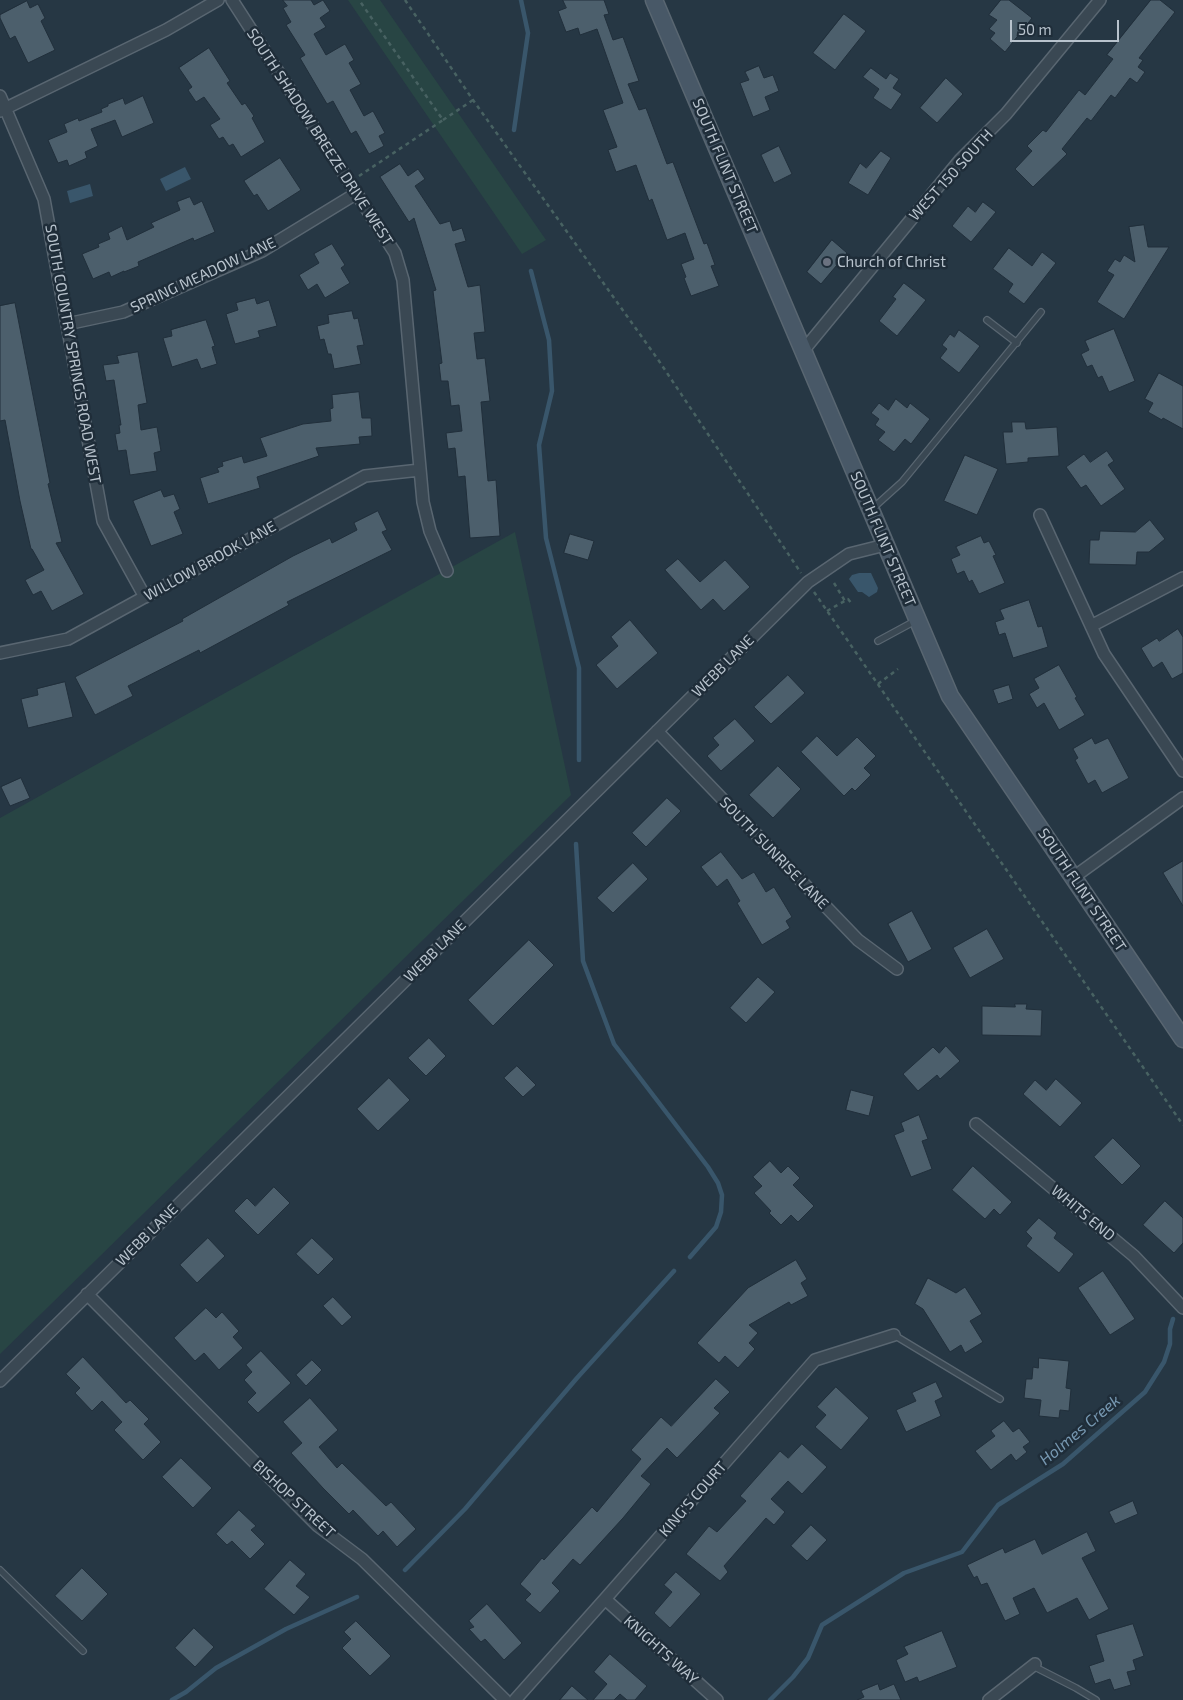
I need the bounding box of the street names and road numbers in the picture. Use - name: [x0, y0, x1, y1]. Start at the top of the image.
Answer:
- street label: SOUTH SHADOW BREEZE DRIVE WEST: [243, 25, 397, 249]
- street label: SOUTH FLINT STREET: [688, 96, 762, 236]
- street label: WEST 150 SOUTH: [905, 126, 997, 224]
- street label: SOUTH COUNTRY SPRINGS ROAD WEST: [41, 223, 105, 485]
- street label: SPRING MEADOW LANE: [127, 233, 279, 317]
- street label: SOUTH FLINT STREET: [846, 469, 920, 609]
- street label: WILLOW BROOK LANE: [141, 517, 279, 605]
- street label: WEBB LANE: [688, 631, 758, 701]
- street label: SOUTH SUNRISE LANE: [716, 793, 832, 913]
- street label: SOUTH FLINT STREET: [1034, 825, 1130, 955]
- street label: WEBB LANE: [400, 916, 470, 986]
- street label: WHITS END: [1048, 1181, 1118, 1245]
- street label: WEBB LANE: [112, 1200, 182, 1270]
- street label: BISHOP STREET: [249, 1456, 339, 1542]
- street label: KING'S COURT: [655, 1458, 731, 1540]
- street label: KNIGHTS WAY: [620, 1612, 702, 1688]

